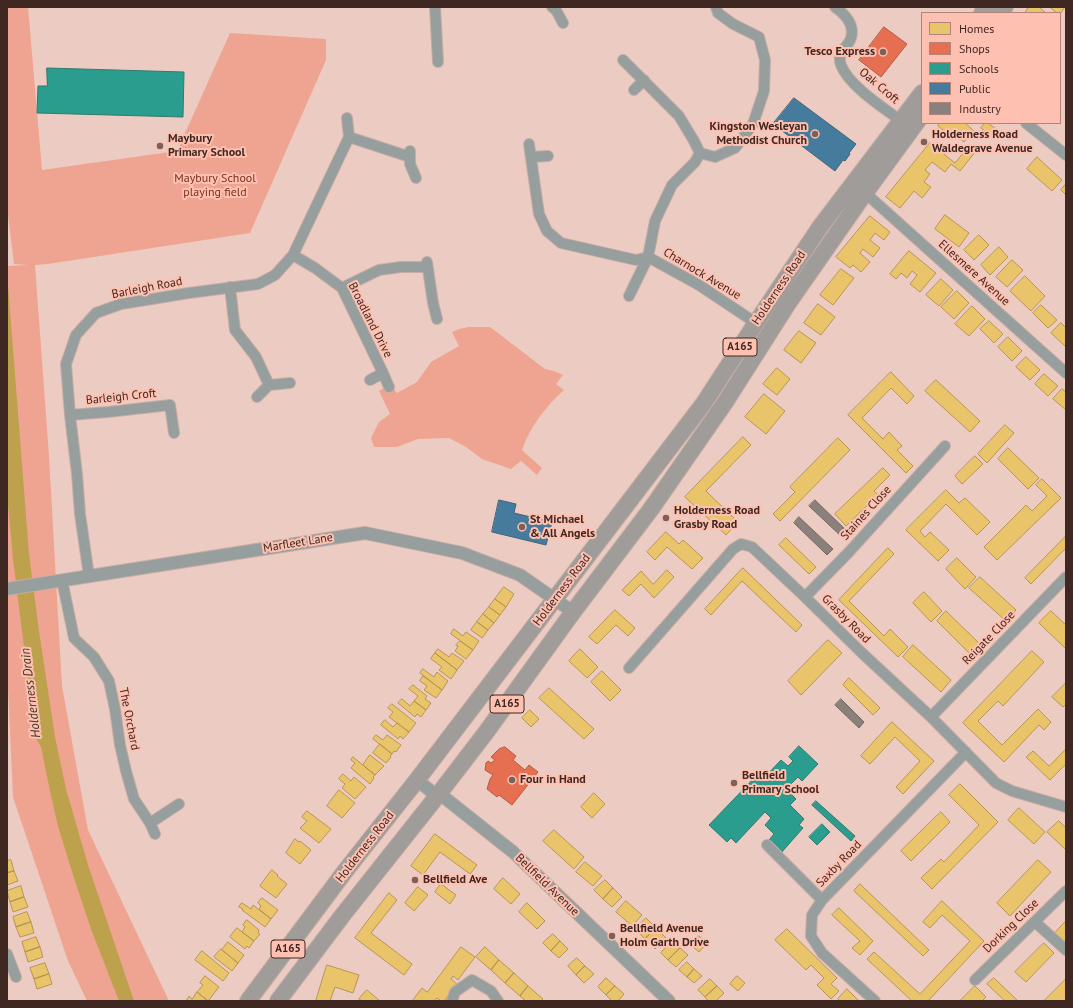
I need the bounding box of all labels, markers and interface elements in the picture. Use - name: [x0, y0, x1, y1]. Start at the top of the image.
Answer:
- legend: [921, 12, 1061, 124]
- text: Homes: [959, 21, 994, 36]
- text: Shops: [959, 41, 990, 56]
- place label: Tesco Express: [805, 45, 875, 59]
- marker: Tesco Express: [878, 47, 888, 57]
- text: Schools: [959, 61, 999, 76]
- street label: Oak Croft: [856, 65, 902, 107]
- text: Public: [959, 81, 990, 96]
- text: Industry: [959, 101, 1001, 116]
- place label: Kingston Wesleyan Methodist Church: [710, 120, 807, 148]
- place label: Holderness Road Waldegrave Avenue: [932, 128, 1033, 156]
- marker: Kingston Wesleyan Methodist Church: [810, 129, 820, 139]
- place label: Maybury Primary School: [168, 132, 245, 160]
- marker: Holderness Road Waldegrave Avenue: [919, 137, 929, 147]
- marker: Maybury Primary School: [155, 141, 165, 151]
- park label: Maybury School playing field: [174, 172, 256, 200]
- street label: Ellesmere Avenue: [935, 237, 1013, 309]
- street label: Charnock Avenue: [660, 245, 744, 303]
- street label: Holderness Road: [749, 248, 809, 328]
- street label: Barleigh Road: [111, 274, 183, 302]
- street label: Broadland Drive: [345, 280, 395, 360]
- road number: A165: [723, 338, 757, 356]
- street label: Barleigh Croft: [85, 386, 157, 408]
- street label: Staines Close: [838, 483, 894, 543]
- place label: Holderness Road Grasby Road: [674, 504, 760, 532]
- place label: St Michael & All Angels: [530, 513, 595, 541]
- marker: Holderness Road Grasby Road: [661, 513, 671, 523]
- marker: St Michael & All Angels: [517, 522, 527, 532]
- street label: Marfleet Lane: [262, 530, 334, 556]
- street label: Holderness Road: [530, 551, 594, 629]
- street label: Grasby Road: [819, 592, 873, 646]
- street label: Reigate Close: [960, 608, 1018, 668]
- water label: Holderness Drain: [18, 647, 44, 739]
- street label: The Orchard: [116, 687, 142, 751]
- road number: A165: [490, 695, 524, 713]
- place label: Bellfield Primary School: [742, 769, 819, 797]
- place label: Four in Hand: [520, 773, 586, 787]
- marker: Four in Hand: [507, 775, 517, 785]
- marker: Bellfield Primary School: [729, 778, 739, 788]
- street label: Holderness Road: [333, 809, 397, 885]
- street label: Saxby Road: [813, 838, 865, 890]
- street label: Bellfield Avenue: [512, 851, 582, 919]
- place label: Bellfield Ave: [423, 873, 487, 887]
- marker: Bellfield Ave: [410, 875, 420, 885]
- street label: Dorking Close: [980, 896, 1042, 956]
- place label: Bellfield Avenue Holm Garth Drive: [620, 922, 709, 950]
- marker: Bellfield Avenue Holm Garth Drive: [607, 931, 617, 941]
- road number: A165: [271, 940, 305, 958]

